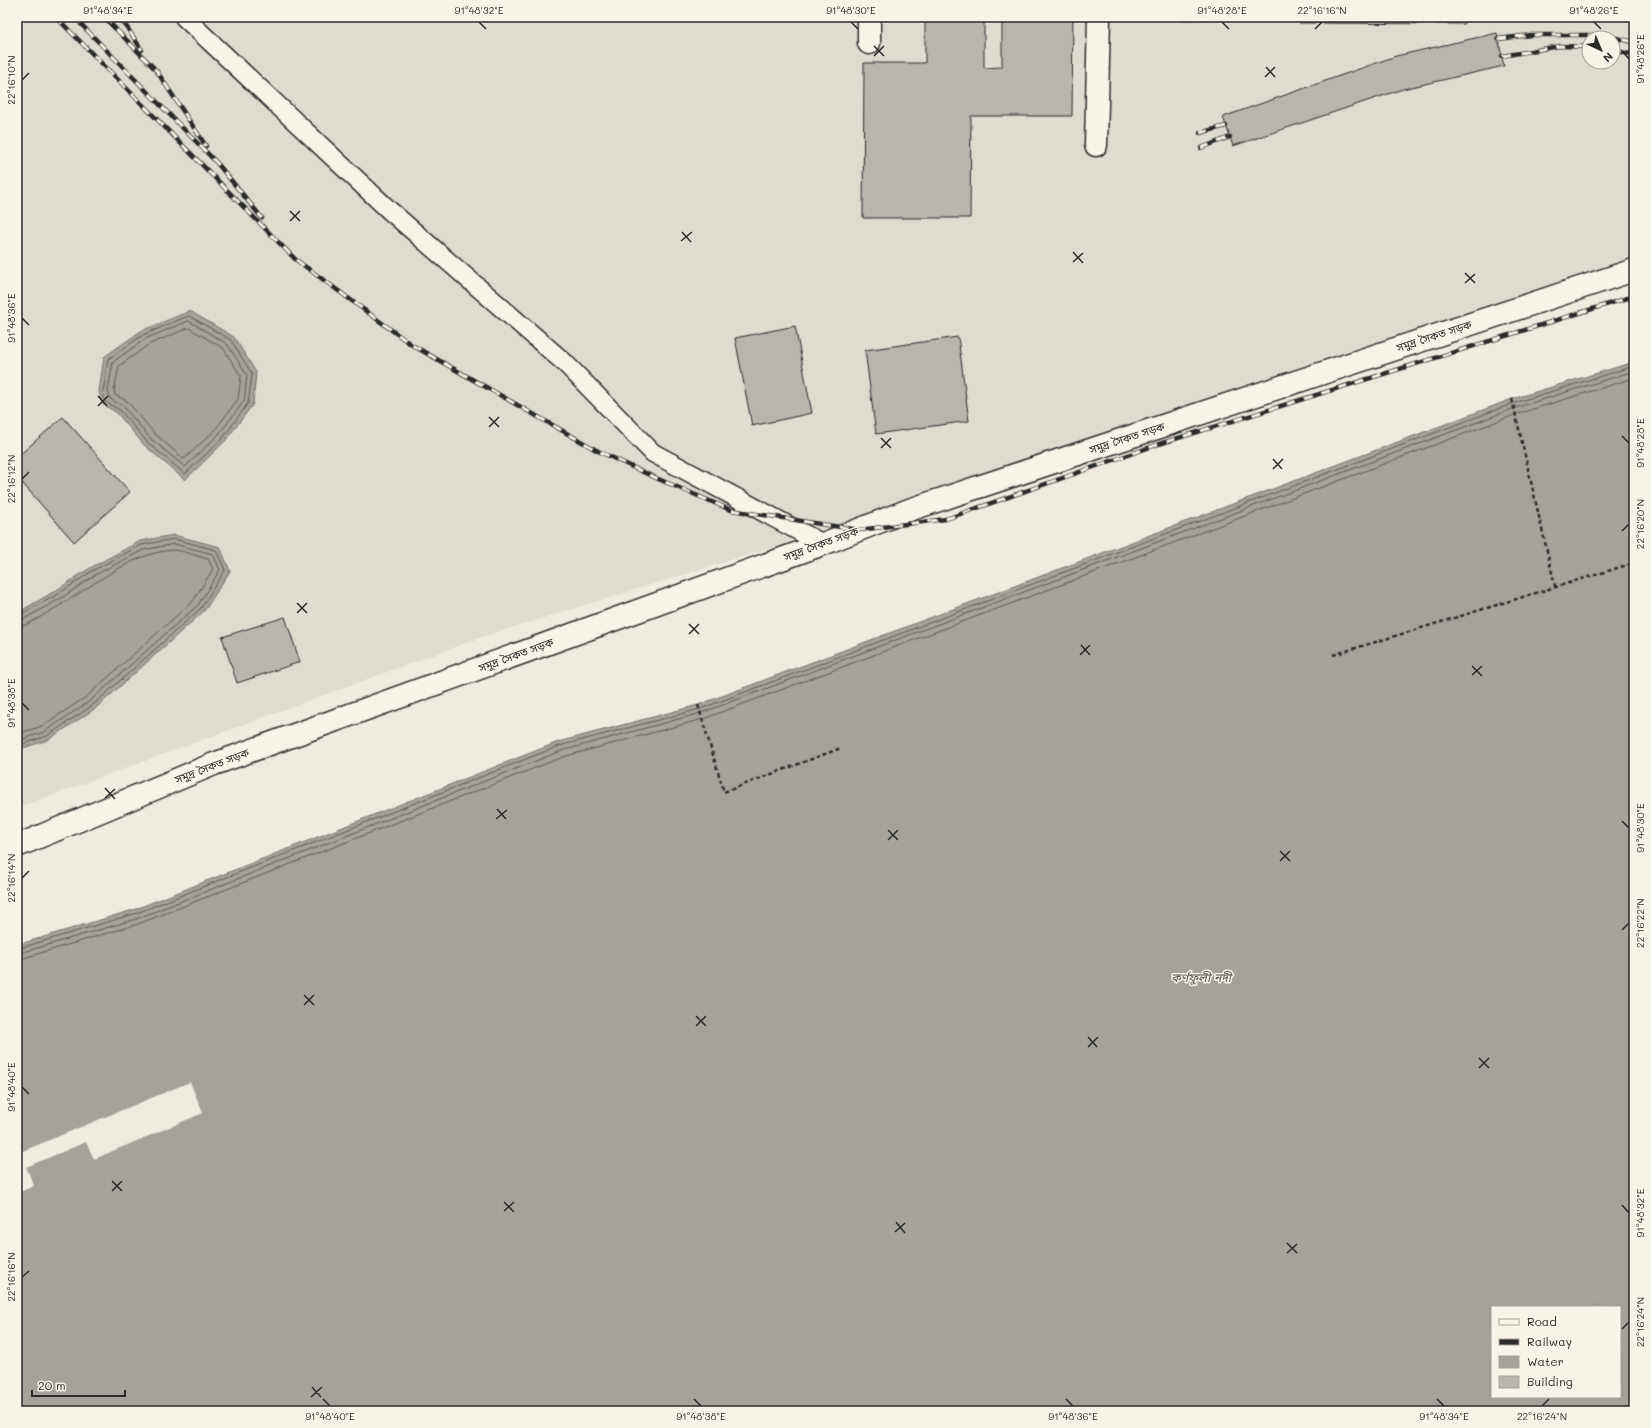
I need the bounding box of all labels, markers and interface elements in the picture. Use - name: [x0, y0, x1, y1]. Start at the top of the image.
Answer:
- text: 91°48'34"E: [83, 3, 133, 17]
- text: 91°48'32"E: [454, 3, 504, 17]
- text: 91°48'30"E: [826, 3, 876, 17]
- text: 91°48'28"E: [1197, 3, 1247, 17]
- text: 22°16'16"N: [1297, 3, 1347, 17]
- text: 91°48'26"E: [1569, 3, 1619, 17]
- north arrow: [1581, 30, 1621, 70]
- text: 91°48'26"E: [1633, 34, 1647, 84]
- text: N: [1600, 49, 1617, 66]
- text: 22°16'10"N: [4, 55, 18, 105]
- text: 91°48'36"E: [4, 293, 18, 343]
- street label: সমুদ্র সৈকত সড়ক: [1393, 316, 1474, 355]
- street label: সমুদ্র সৈকত সড়ক: [1086, 418, 1167, 457]
- text: 91°48'28"E: [1633, 418, 1647, 468]
- text: 22°16'12"N: [4, 455, 18, 503]
- text: 22°16'20"N: [1633, 499, 1647, 549]
- street label: সমুদ্র সৈকত সড়ক: [780, 523, 860, 564]
- street label: সমুদ্র সৈকত সড়ক: [475, 634, 555, 675]
- text: 91°48'38"E: [4, 678, 18, 728]
- street label: সমুদ্র সৈকত সড়ক: [172, 744, 251, 787]
- text: 91°48'30"E: [1633, 803, 1647, 853]
- text: 22°16'14"N: [4, 854, 18, 902]
- text: 22°16'22"N: [1633, 898, 1647, 948]
- water label: কর্ণফুলী নদী: [1171, 969, 1234, 985]
- text: 91°48'40"E: [4, 1062, 18, 1112]
- text: 91°48'32"E: [1633, 1188, 1647, 1238]
- text: 22°16'16"N: [4, 1252, 18, 1302]
- text: 22°16'24"N: [1633, 1297, 1647, 1347]
- legend: [1491, 1306, 1621, 1398]
- text: Road: [1527, 1313, 1557, 1329]
- text: Railway: [1527, 1333, 1572, 1349]
- text: Water: [1527, 1353, 1564, 1369]
- scale bar: [32, 1372, 125, 1398]
- text: Building: [1527, 1373, 1573, 1389]
- text: 20 m: [38, 1377, 66, 1393]
- text: 91°48'40"E: [305, 1409, 355, 1423]
- text: 91°48'38"E: [676, 1409, 726, 1423]
- text: 91°48'36"E: [1048, 1409, 1098, 1423]
- text: 91°48'34"E: [1419, 1409, 1469, 1423]
- text: 22°16'24"N: [1517, 1409, 1567, 1423]

